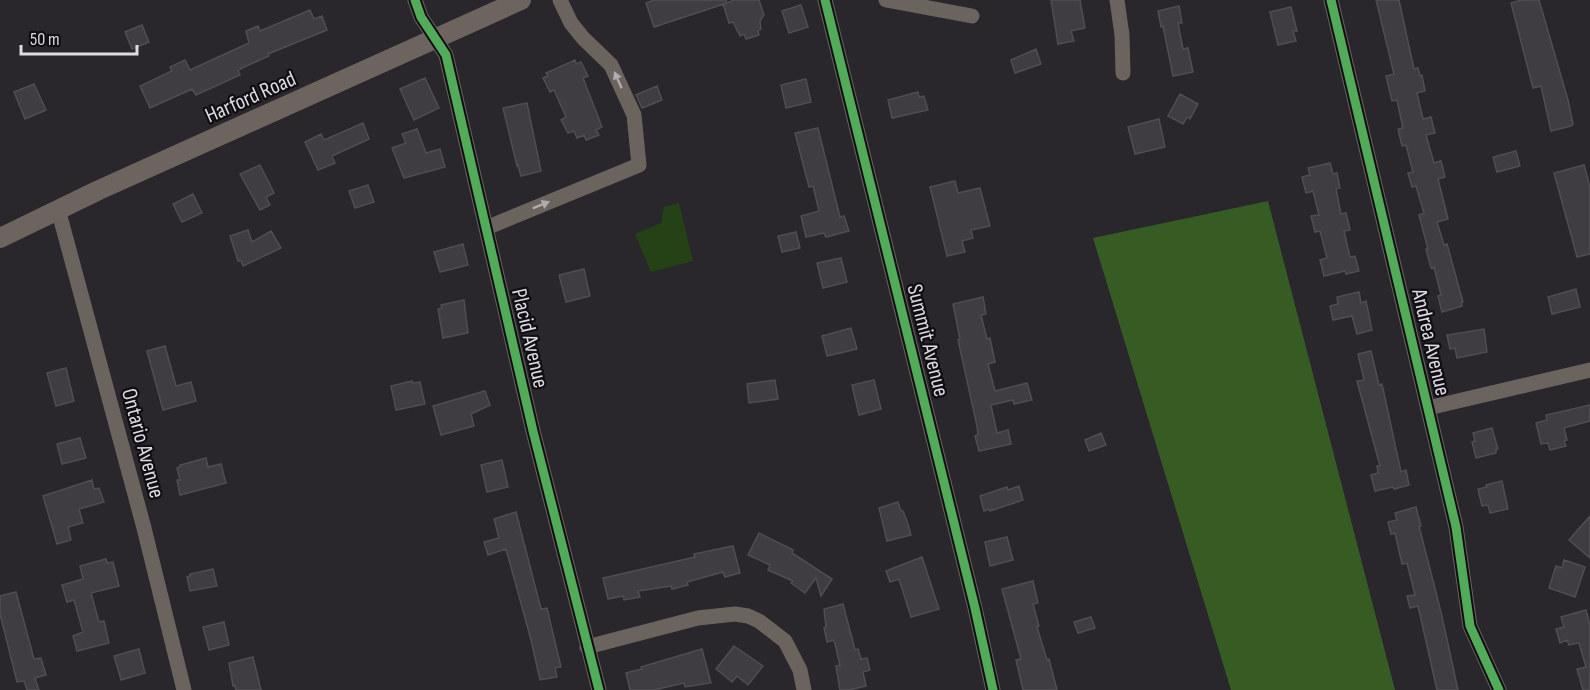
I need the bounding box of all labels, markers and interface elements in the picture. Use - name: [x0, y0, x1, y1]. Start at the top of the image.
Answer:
- scale bar: [21, 18, 136, 56]
- text: 50 m: [30, 29, 60, 50]
- street label: Harford Road: [201, 65, 300, 129]
- one-way arrow: [614, 72, 623, 89]
- one-way arrow: [532, 200, 550, 210]
- street label: Summit Avenue: [901, 281, 955, 399]
- street label: Andrea Avenue: [1405, 285, 1456, 398]
- street label: Placid Avenue: [505, 286, 554, 391]
- street label: Ontario Avenue: [115, 386, 170, 501]

